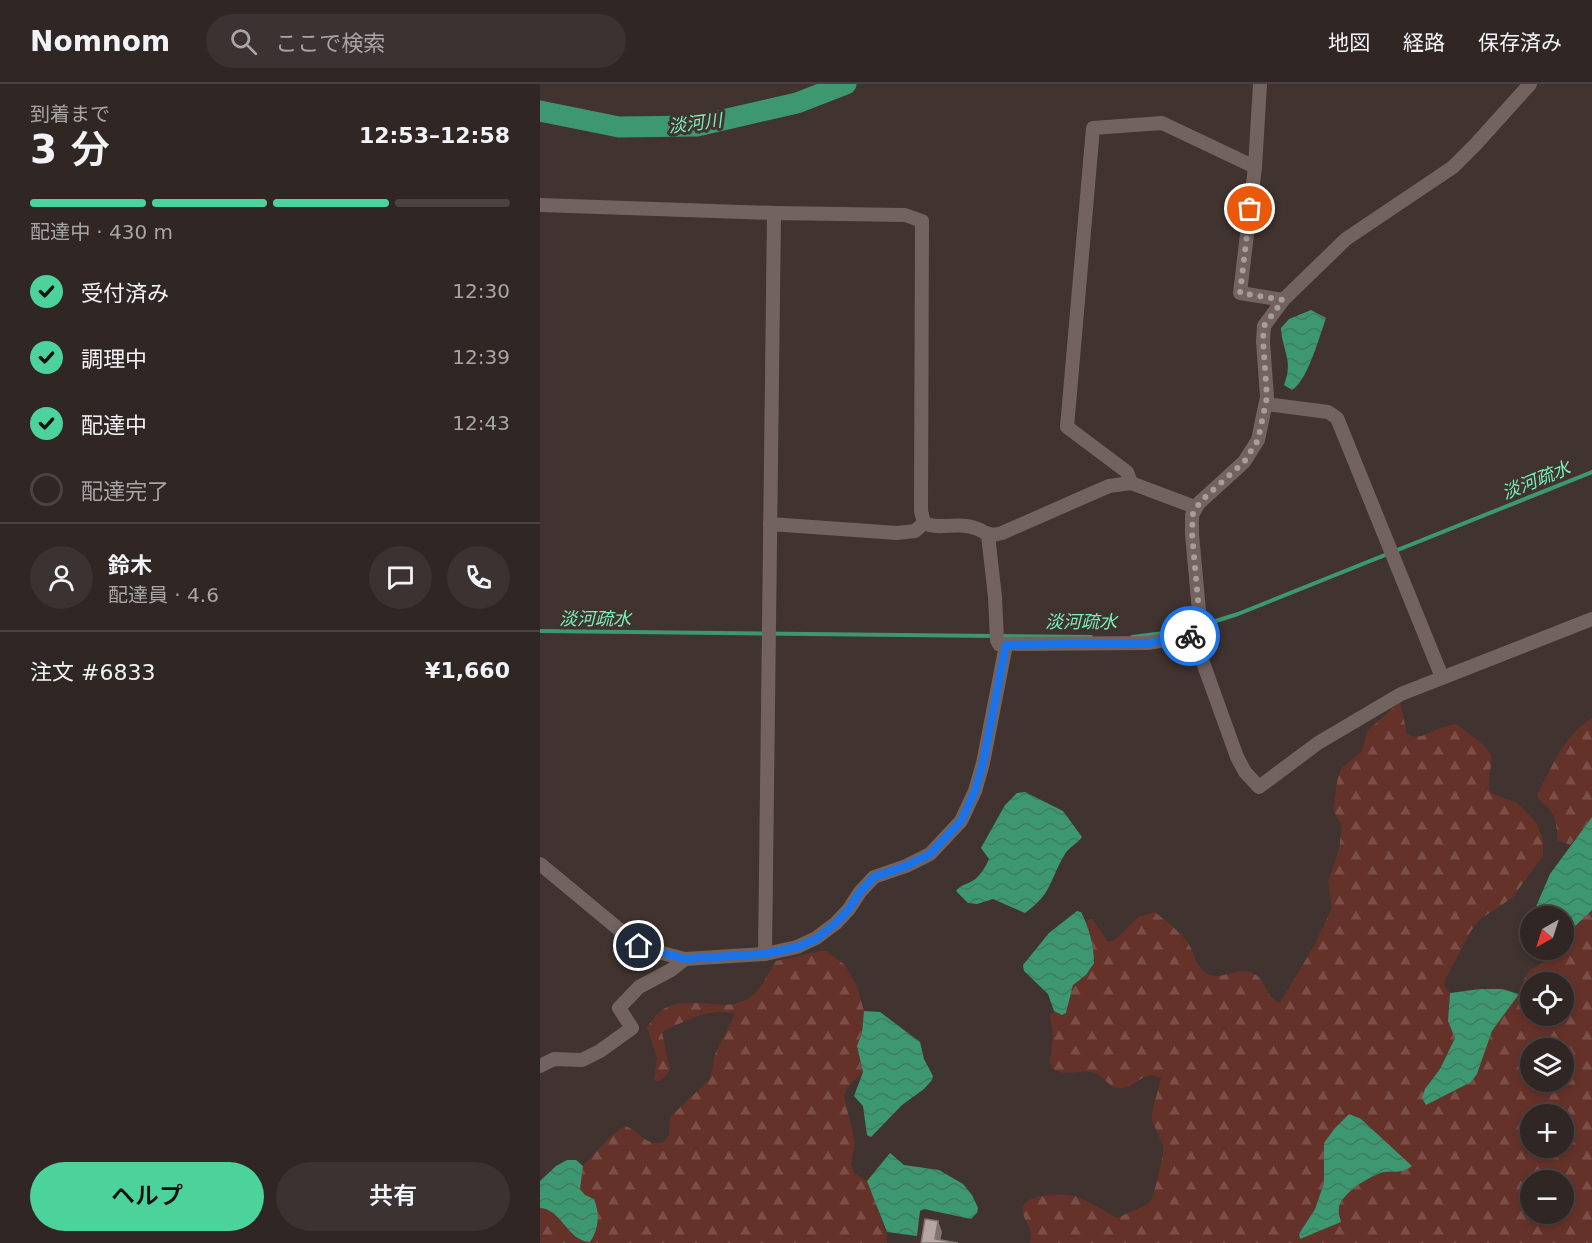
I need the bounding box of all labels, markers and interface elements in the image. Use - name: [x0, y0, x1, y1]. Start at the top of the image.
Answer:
- search box: [206, 14, 626, 68]
- text: Nomnom: [30, 25, 170, 58]
- icon: search: [227, 25, 260, 58]
- text: ここで検索: [275, 31, 385, 56]
- text: 地図: [1328, 31, 1370, 55]
- text: 経路: [1403, 31, 1445, 55]
- text: 保存済み: [1478, 31, 1562, 55]
- text: 到着まで: [30, 102, 110, 126]
- water label: 淡河川: [667, 109, 725, 137]
- text: 12:53–12:58: [359, 123, 510, 148]
- text: 3 分: [30, 127, 110, 172]
- pin: [1224, 183, 1275, 234]
- icon: bag: [1233, 192, 1266, 225]
- text: 配達中 · 430 m: [30, 220, 173, 244]
- icon: check: [30, 275, 63, 308]
- text: 12:30: [452, 279, 510, 303]
- text: 受付済み: [81, 281, 169, 306]
- icon: check: [30, 341, 63, 374]
- text: 12:39: [452, 345, 510, 369]
- text: 調理中: [81, 347, 147, 372]
- icon: check: [30, 407, 63, 440]
- text: 12:43: [452, 411, 510, 435]
- text: 配達中: [81, 413, 147, 438]
- water label: 淡河疏水: [1499, 456, 1575, 503]
- text: 配達完了: [81, 479, 169, 504]
- button: person: [30, 546, 93, 609]
- button: chat: [369, 546, 432, 609]
- button: phone: [447, 546, 510, 609]
- text: 鈴木: [108, 553, 152, 578]
- text: 配達員 · 4.6: [108, 583, 219, 607]
- courier: [1160, 606, 1220, 666]
- water label: 淡河疏水: [559, 608, 633, 629]
- water label: 淡河疏水: [1045, 611, 1119, 632]
- icon: bike: [1174, 620, 1207, 653]
- text: ¥1,660: [425, 658, 510, 683]
- text: 注文 #6833: [30, 660, 155, 685]
- north arrow: [1520, 906, 1574, 960]
- map controls: [1520, 906, 1574, 1224]
- pin: [613, 920, 664, 971]
- icon: home: [622, 929, 655, 962]
- button: locate: [1520, 972, 1574, 1026]
- button: layers: [1520, 1038, 1574, 1092]
- button: +: [1520, 1104, 1574, 1158]
- button: ヘルプ: [30, 1162, 264, 1231]
- button: 共有: [276, 1162, 510, 1231]
- button: −: [1520, 1170, 1574, 1224]

